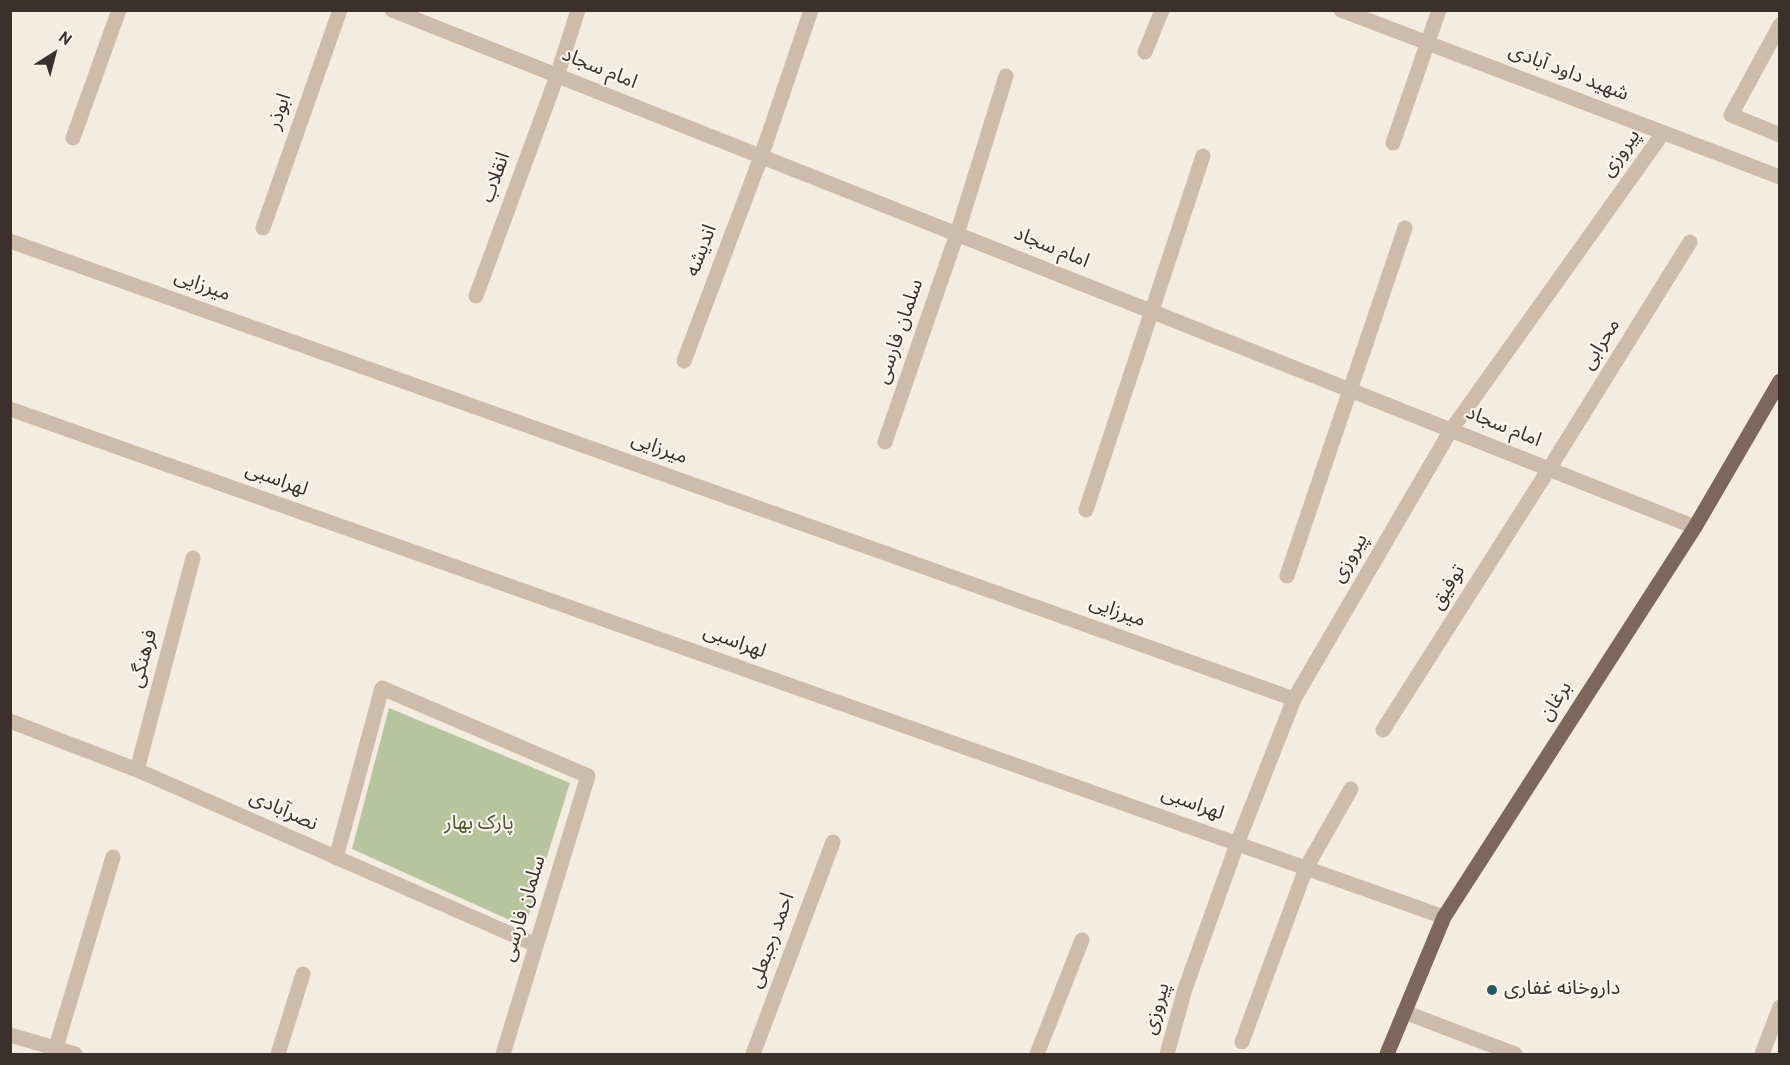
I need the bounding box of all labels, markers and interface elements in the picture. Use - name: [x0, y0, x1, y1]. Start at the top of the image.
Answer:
- north arrow: [24, 24, 84, 84]
- text: N: [54, 28, 75, 51]
- street label: شهید داود آبادی: [1505, 40, 1631, 108]
- street label: امام سجاد: [558, 44, 640, 96]
- street label: ابوذر: [264, 91, 298, 133]
- street label: پیروزی: [1597, 125, 1647, 183]
- street label: انقلاب: [477, 150, 517, 206]
- street label: اندیشه: [682, 222, 724, 280]
- street label: امام سجاد: [1010, 223, 1092, 275]
- street label: میرزایی: [171, 266, 233, 308]
- street label: سلمان فارسی: [872, 276, 930, 388]
- street label: محرابی: [1577, 315, 1627, 375]
- street label: امام سجاد: [1462, 402, 1544, 454]
- street label: میرزایی: [628, 429, 690, 471]
- street label: لهراسبی: [241, 459, 311, 503]
- street label: پیروزی: [1327, 530, 1375, 588]
- street label: توفیق: [1426, 561, 1472, 615]
- street label: میرزایی: [1086, 592, 1148, 634]
- street label: لهراسبی: [699, 621, 769, 665]
- street label: فرهنگی: [126, 627, 164, 691]
- street label: برغان: [1535, 678, 1579, 726]
- street label: لهراسبی: [1157, 783, 1227, 827]
- street label: نصرآبادی: [245, 786, 321, 838]
- park label: پارک‌ بهار: [444, 813, 514, 837]
- street label: سلمان فارسی: [498, 853, 552, 965]
- street label: احمد رجبعلی: [745, 890, 801, 992]
- place label: داروخانه غفاری: [1504, 978, 1620, 1002]
- street label: پیروزی: [1139, 980, 1177, 1038]
- marker: داروخانه غفاری: [1485, 983, 1499, 997]

